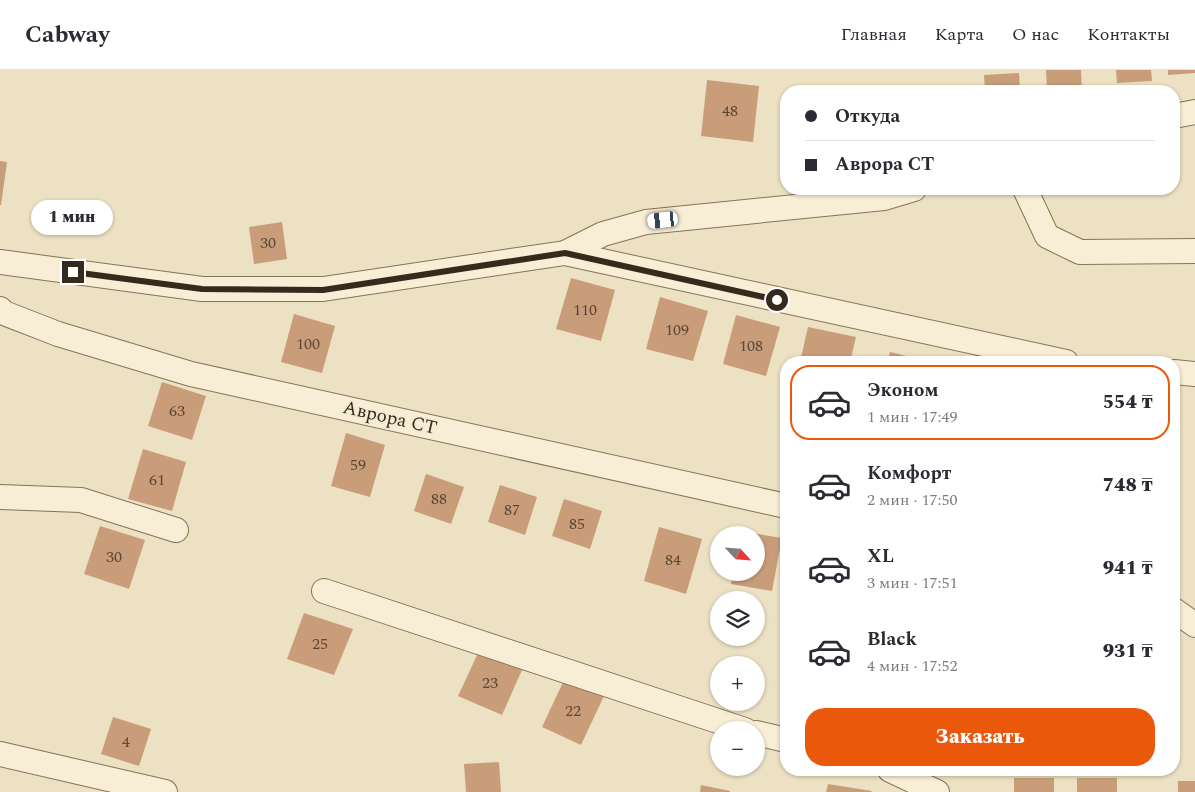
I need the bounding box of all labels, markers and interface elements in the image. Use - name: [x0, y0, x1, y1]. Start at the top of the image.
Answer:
- text: Cabway: [25, 17, 110, 53]
- text: Главная: [841, 21, 907, 48]
- text: Карта: [935, 21, 984, 48]
- text: О нас: [1012, 21, 1059, 48]
- text: Контакты: [1087, 21, 1170, 48]
- house number: 48: [722, 99, 738, 123]
- text: Откуда: [835, 102, 900, 131]
- text: Аврора СТ: [835, 150, 934, 179]
- callout: 1 мин: [32, 200, 114, 234]
- text: 1 мин: [49, 205, 95, 229]
- car: [647, 211, 678, 229]
- house number: 30: [260, 231, 276, 255]
- route end: [62, 261, 84, 283]
- route start: [766, 289, 788, 311]
- house number: 110: [573, 298, 597, 322]
- house number: 109: [665, 318, 689, 342]
- house number: 100: [296, 332, 320, 356]
- house number: 108: [739, 334, 763, 358]
- text: Эконом: [867, 376, 938, 405]
- icon: car: [807, 380, 852, 425]
- text: 554 ₸: [1103, 388, 1153, 417]
- street label: Аврора СТ: [340, 393, 440, 443]
- house number: 63: [169, 399, 185, 423]
- text: 1 мин · 17:49: [867, 405, 957, 429]
- house number: 59: [350, 453, 366, 477]
- text: Комфорт: [867, 459, 951, 488]
- icon: car: [807, 463, 852, 508]
- house number: 61: [149, 468, 165, 492]
- text: 748 ₸: [1103, 471, 1153, 500]
- house number: 88: [431, 487, 447, 511]
- text: 2 мин · 17:50: [867, 488, 957, 512]
- house number: 87: [504, 498, 520, 522]
- house number: 85: [569, 512, 585, 536]
- north arrow: [710, 526, 765, 581]
- map controls: [710, 526, 765, 776]
- text: XL: [867, 542, 894, 571]
- house number: 30: [106, 545, 122, 569]
- icon: car: [807, 546, 852, 591]
- house number: 84: [665, 548, 681, 572]
- text: 941 ₸: [1103, 554, 1153, 583]
- text: 3 мин · 17:51: [867, 571, 957, 595]
- button: layers: [710, 591, 765, 646]
- text: Black: [867, 625, 917, 654]
- icon: car: [807, 629, 852, 674]
- house number: 25: [312, 632, 328, 656]
- text: 931 ₸: [1103, 637, 1153, 666]
- text: 4 мин · 17:52: [867, 654, 957, 678]
- button: +: [710, 656, 765, 711]
- house number: 23: [482, 671, 498, 695]
- house number: 22: [565, 699, 581, 723]
- button: Заказать: [805, 708, 1155, 766]
- button: −: [710, 721, 765, 776]
- house number: 4: [122, 730, 130, 754]

